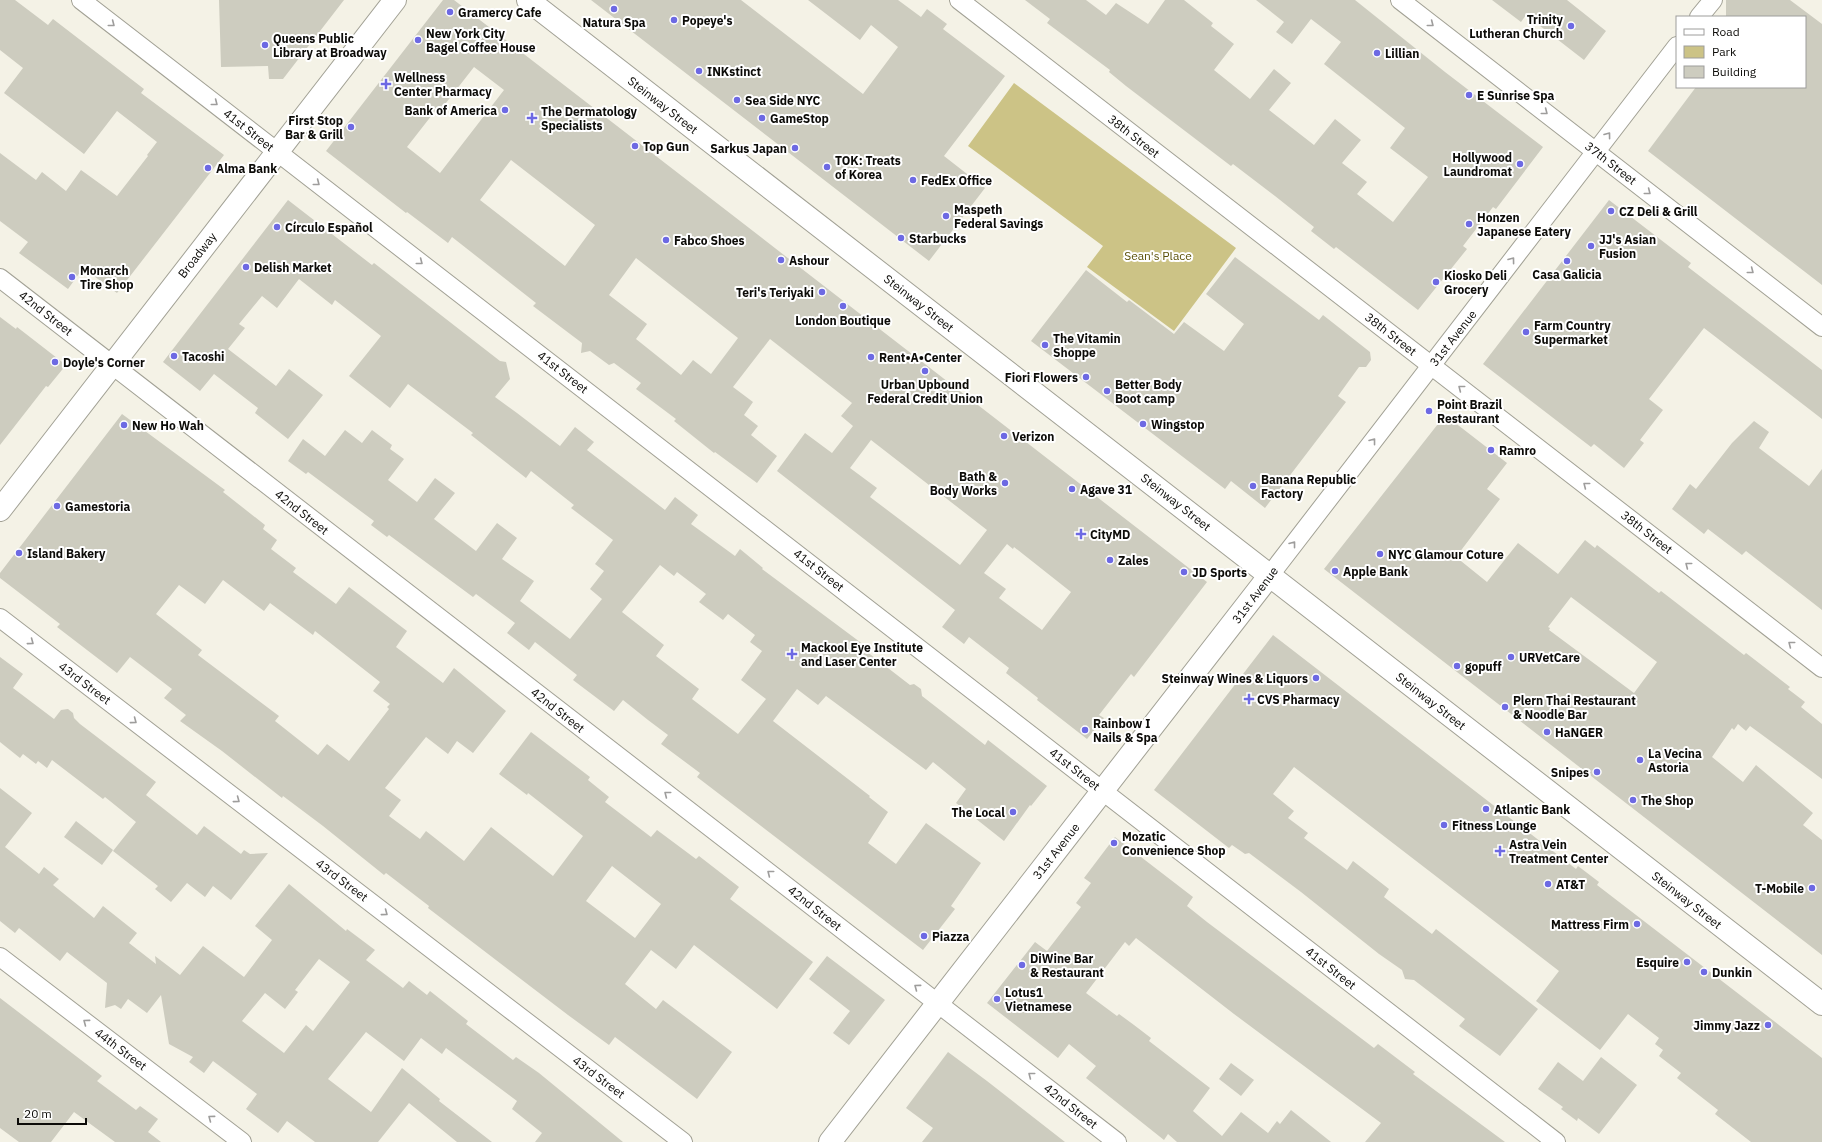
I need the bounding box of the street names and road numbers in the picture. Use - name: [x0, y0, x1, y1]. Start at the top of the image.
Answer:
- street label: Steinway Street: [625, 73, 701, 137]
- street label: 41st Street: [221, 106, 277, 154]
- street label: 38th Street: [1105, 111, 1163, 161]
- street label: 37th Street: [1582, 138, 1640, 188]
- street label: Broadway: [175, 229, 219, 281]
- street label: Steinway Street: [881, 271, 957, 335]
- street label: 42nd Street: [16, 287, 76, 339]
- street label: 31st Avenue: [1426, 307, 1480, 369]
- street label: 38th Street: [1362, 309, 1420, 359]
- street label: 41st Street: [535, 348, 591, 396]
- street label: Steinway Street: [1138, 470, 1214, 534]
- street label: 42nd Street: [272, 486, 332, 538]
- street label: 38th Street: [1618, 507, 1676, 557]
- street label: 41st Street: [791, 546, 847, 594]
- street label: 31st Avenue: [1229, 563, 1281, 626]
- street label: 43rd Street: [56, 659, 114, 707]
- street label: Steinway Street: [1393, 669, 1469, 733]
- street label: 42nd Street: [528, 684, 588, 736]
- street label: 41st Street: [1047, 745, 1103, 793]
- street label: 31st Avenue: [1029, 820, 1083, 882]
- street label: 43rd Street: [313, 856, 371, 904]
- street label: Steinway Street: [1649, 868, 1725, 932]
- street label: 42nd Street: [785, 882, 845, 934]
- street label: 41st Street: [1303, 944, 1359, 992]
- street label: 44th Street: [92, 1025, 150, 1073]
- street label: 43rd Street: [570, 1053, 628, 1101]
- street label: 42nd Street: [1041, 1080, 1101, 1132]

